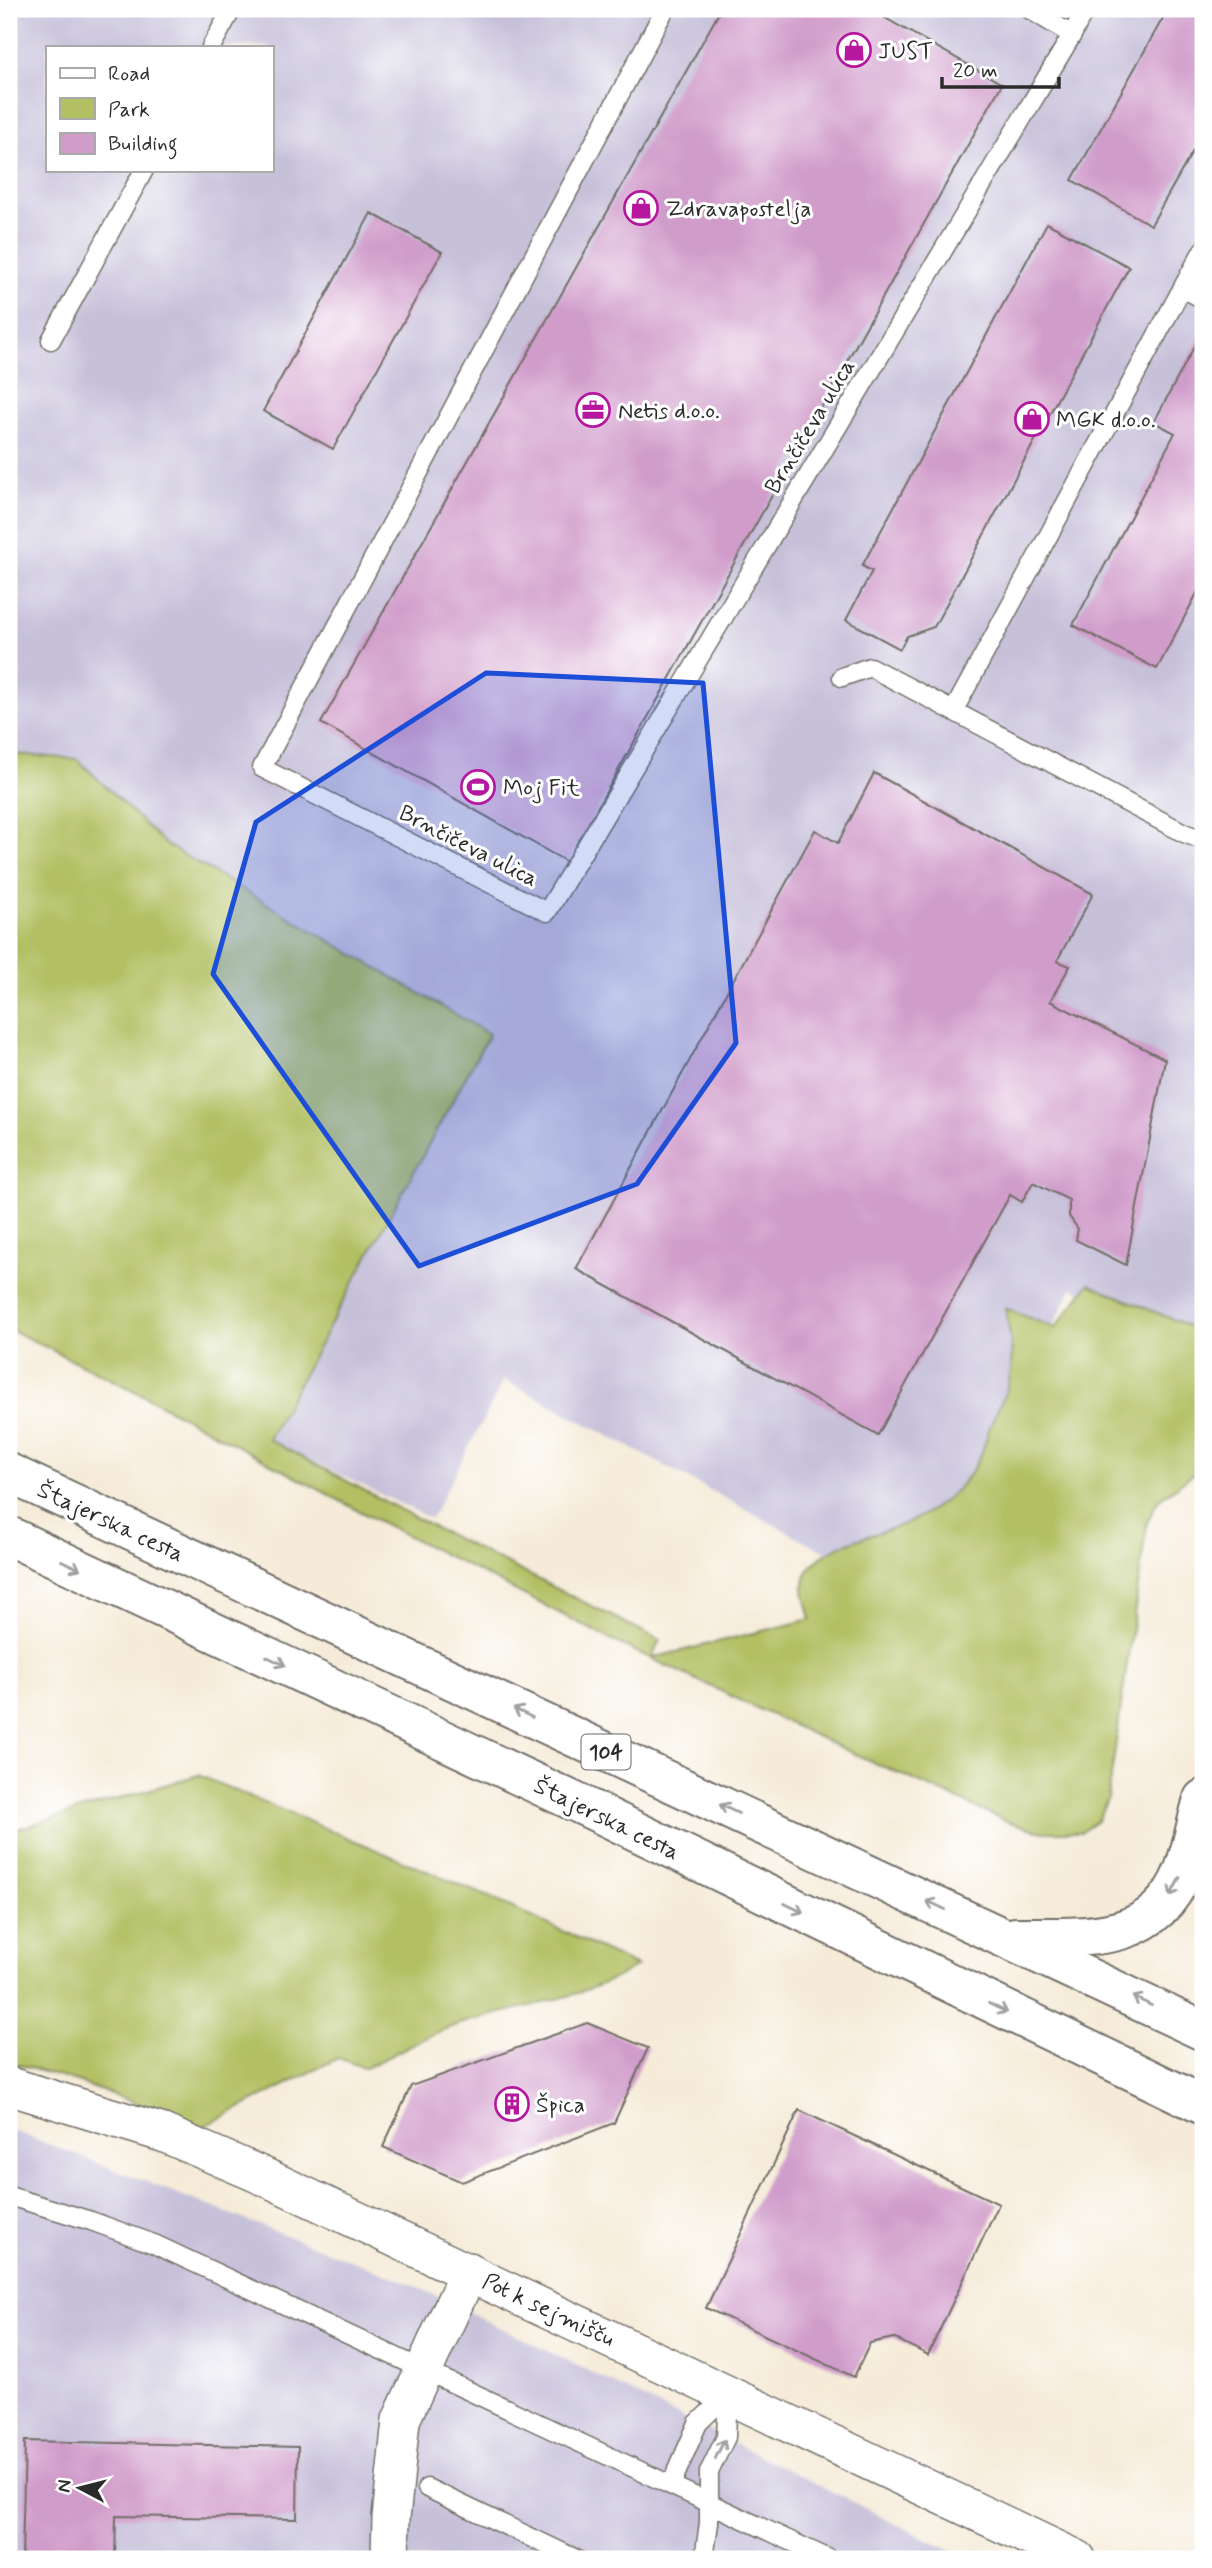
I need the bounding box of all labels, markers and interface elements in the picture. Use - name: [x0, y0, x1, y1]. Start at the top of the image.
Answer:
- shop icon: JUST: [835, 31, 873, 69]
- place label: JUST: [878, 37, 933, 67]
- legend: [46, 46, 273, 172]
- scale bar: [942, 46, 1060, 90]
- text: 20 m: [953, 57, 998, 85]
- text: Road: [108, 60, 150, 88]
- text: Park: [108, 96, 150, 124]
- text: Building: [108, 130, 178, 160]
- shop icon: Zdravapostelja: [622, 189, 660, 227]
- place label: Zdravapostelja: [666, 195, 811, 225]
- street label: Brnčičeva ulica: [759, 354, 863, 500]
- office icon: Netis d.o.o.: [574, 391, 612, 429]
- place label: Netis d.o.o.: [618, 397, 720, 427]
- shop icon: MGK d.o.o.: [1013, 400, 1051, 438]
- place label: MGK d.o.o.: [1056, 406, 1156, 436]
- sports icon: Moj Fit: [459, 768, 497, 806]
- place label: Moj Fit: [503, 774, 580, 804]
- street label: Brnčičeva ulica: [394, 799, 543, 895]
- street label: Štajerska cesta: [32, 1476, 188, 1570]
- one-way arrow: [59, 1559, 81, 1572]
- one-way arrow: [266, 1656, 287, 1669]
- one-way arrow: [513, 1706, 534, 1719]
- road number: 104: [582, 1734, 630, 1770]
- street label: Štajerska cesta: [528, 1772, 684, 1868]
- one-way arrow: [719, 1802, 740, 1815]
- one-way arrow: [1167, 1876, 1181, 1897]
- one-way arrow: [926, 1898, 947, 1911]
- one-way arrow: [783, 1902, 804, 1916]
- one-way arrow: [1132, 1994, 1153, 2007]
- one-way arrow: [987, 2001, 1008, 2015]
- building icon: Špica: [493, 2085, 531, 2123]
- place label: Špica: [536, 2091, 585, 2121]
- street label: Pot k sejmišču: [477, 2267, 619, 2355]
- one-way arrow: [714, 2439, 728, 2460]
- north arrow: [46, 2452, 116, 2522]
- text: N: [51, 2478, 78, 2494]

